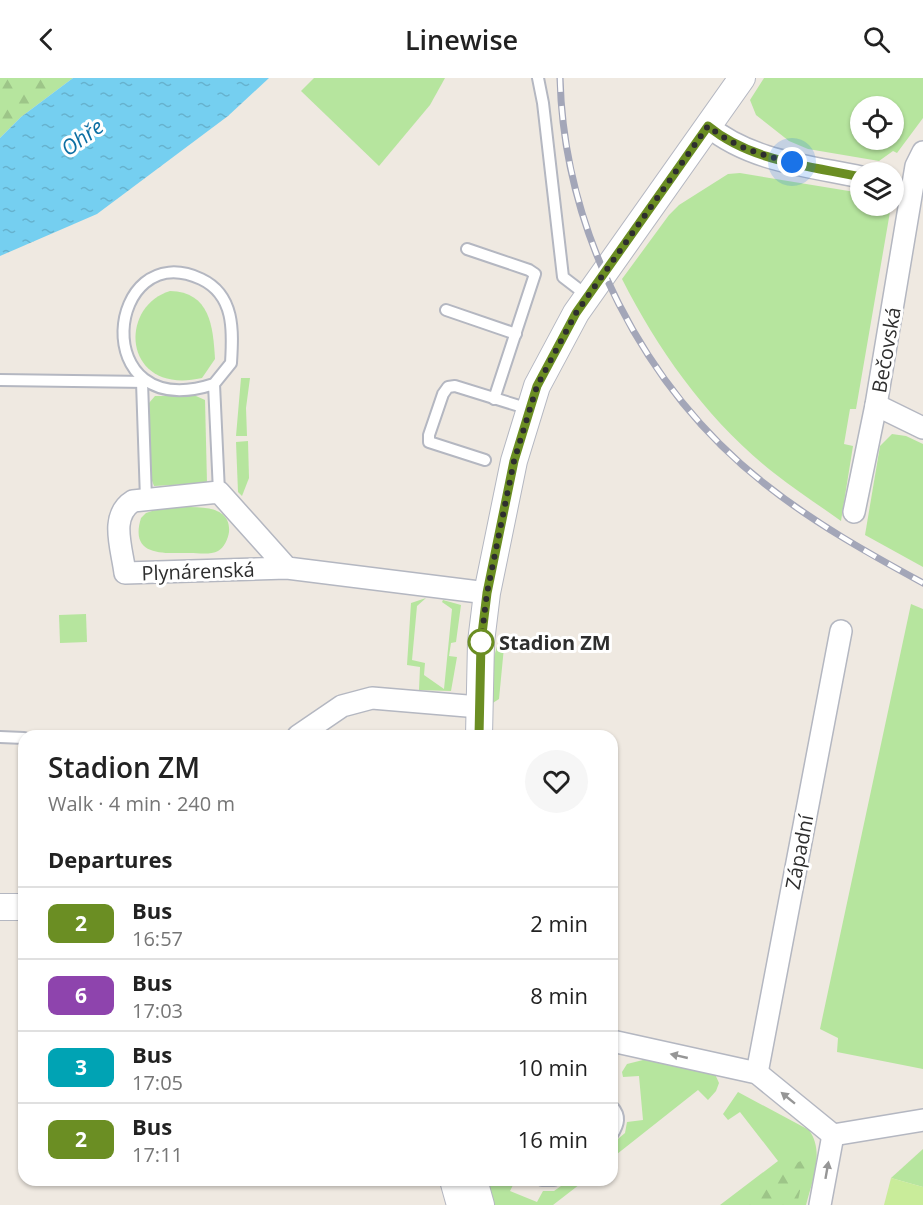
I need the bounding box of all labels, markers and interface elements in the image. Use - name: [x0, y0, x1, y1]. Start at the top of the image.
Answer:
- text: Linewise: [405, 21, 518, 58]
- icon: back: [30, 23, 63, 56]
- icon: search: [860, 23, 893, 56]
- map controls: [850, 96, 904, 216]
- button: locate: [850, 96, 904, 150]
- water label: Ohře: [55, 112, 109, 162]
- your location: [777, 147, 807, 177]
- button: layers: [850, 162, 904, 216]
- street label: Bečovská: [865, 305, 907, 395]
- street label: Plynárenská: [141, 556, 255, 586]
- marker: Stadion ZM: [468, 629, 494, 655]
- place label: Stadion ZM: [499, 629, 611, 656]
- text: Stadion ZM: [48, 748, 200, 786]
- button: heart: [525, 750, 588, 813]
- text: Walk · 4 min · 240 m: [48, 790, 235, 817]
- street label: Západní: [779, 811, 820, 892]
- text: Departures: [48, 844, 172, 874]
- text: Bus: [132, 895, 172, 925]
- text: 2 min: [530, 908, 588, 938]
- text: 2: [75, 909, 87, 937]
- text: 16:57: [132, 925, 183, 952]
- text: Bus: [132, 967, 172, 997]
- text: 8 min: [530, 980, 588, 1010]
- text: 6: [75, 981, 87, 1009]
- text: 17:03: [132, 997, 183, 1024]
- text: Bus: [132, 1039, 172, 1069]
- one-way arrow: [669, 1050, 688, 1060]
- text: 10 min: [518, 1052, 588, 1082]
- text: 3: [75, 1053, 87, 1081]
- text: 17:05: [132, 1069, 183, 1096]
- one-way arrow: [781, 1092, 796, 1105]
- text: Bus: [132, 1111, 172, 1141]
- text: 16 min: [518, 1124, 588, 1154]
- text: 2: [75, 1125, 87, 1153]
- text: 17:11: [132, 1141, 183, 1168]
- one-way arrow: [823, 1160, 832, 1179]

